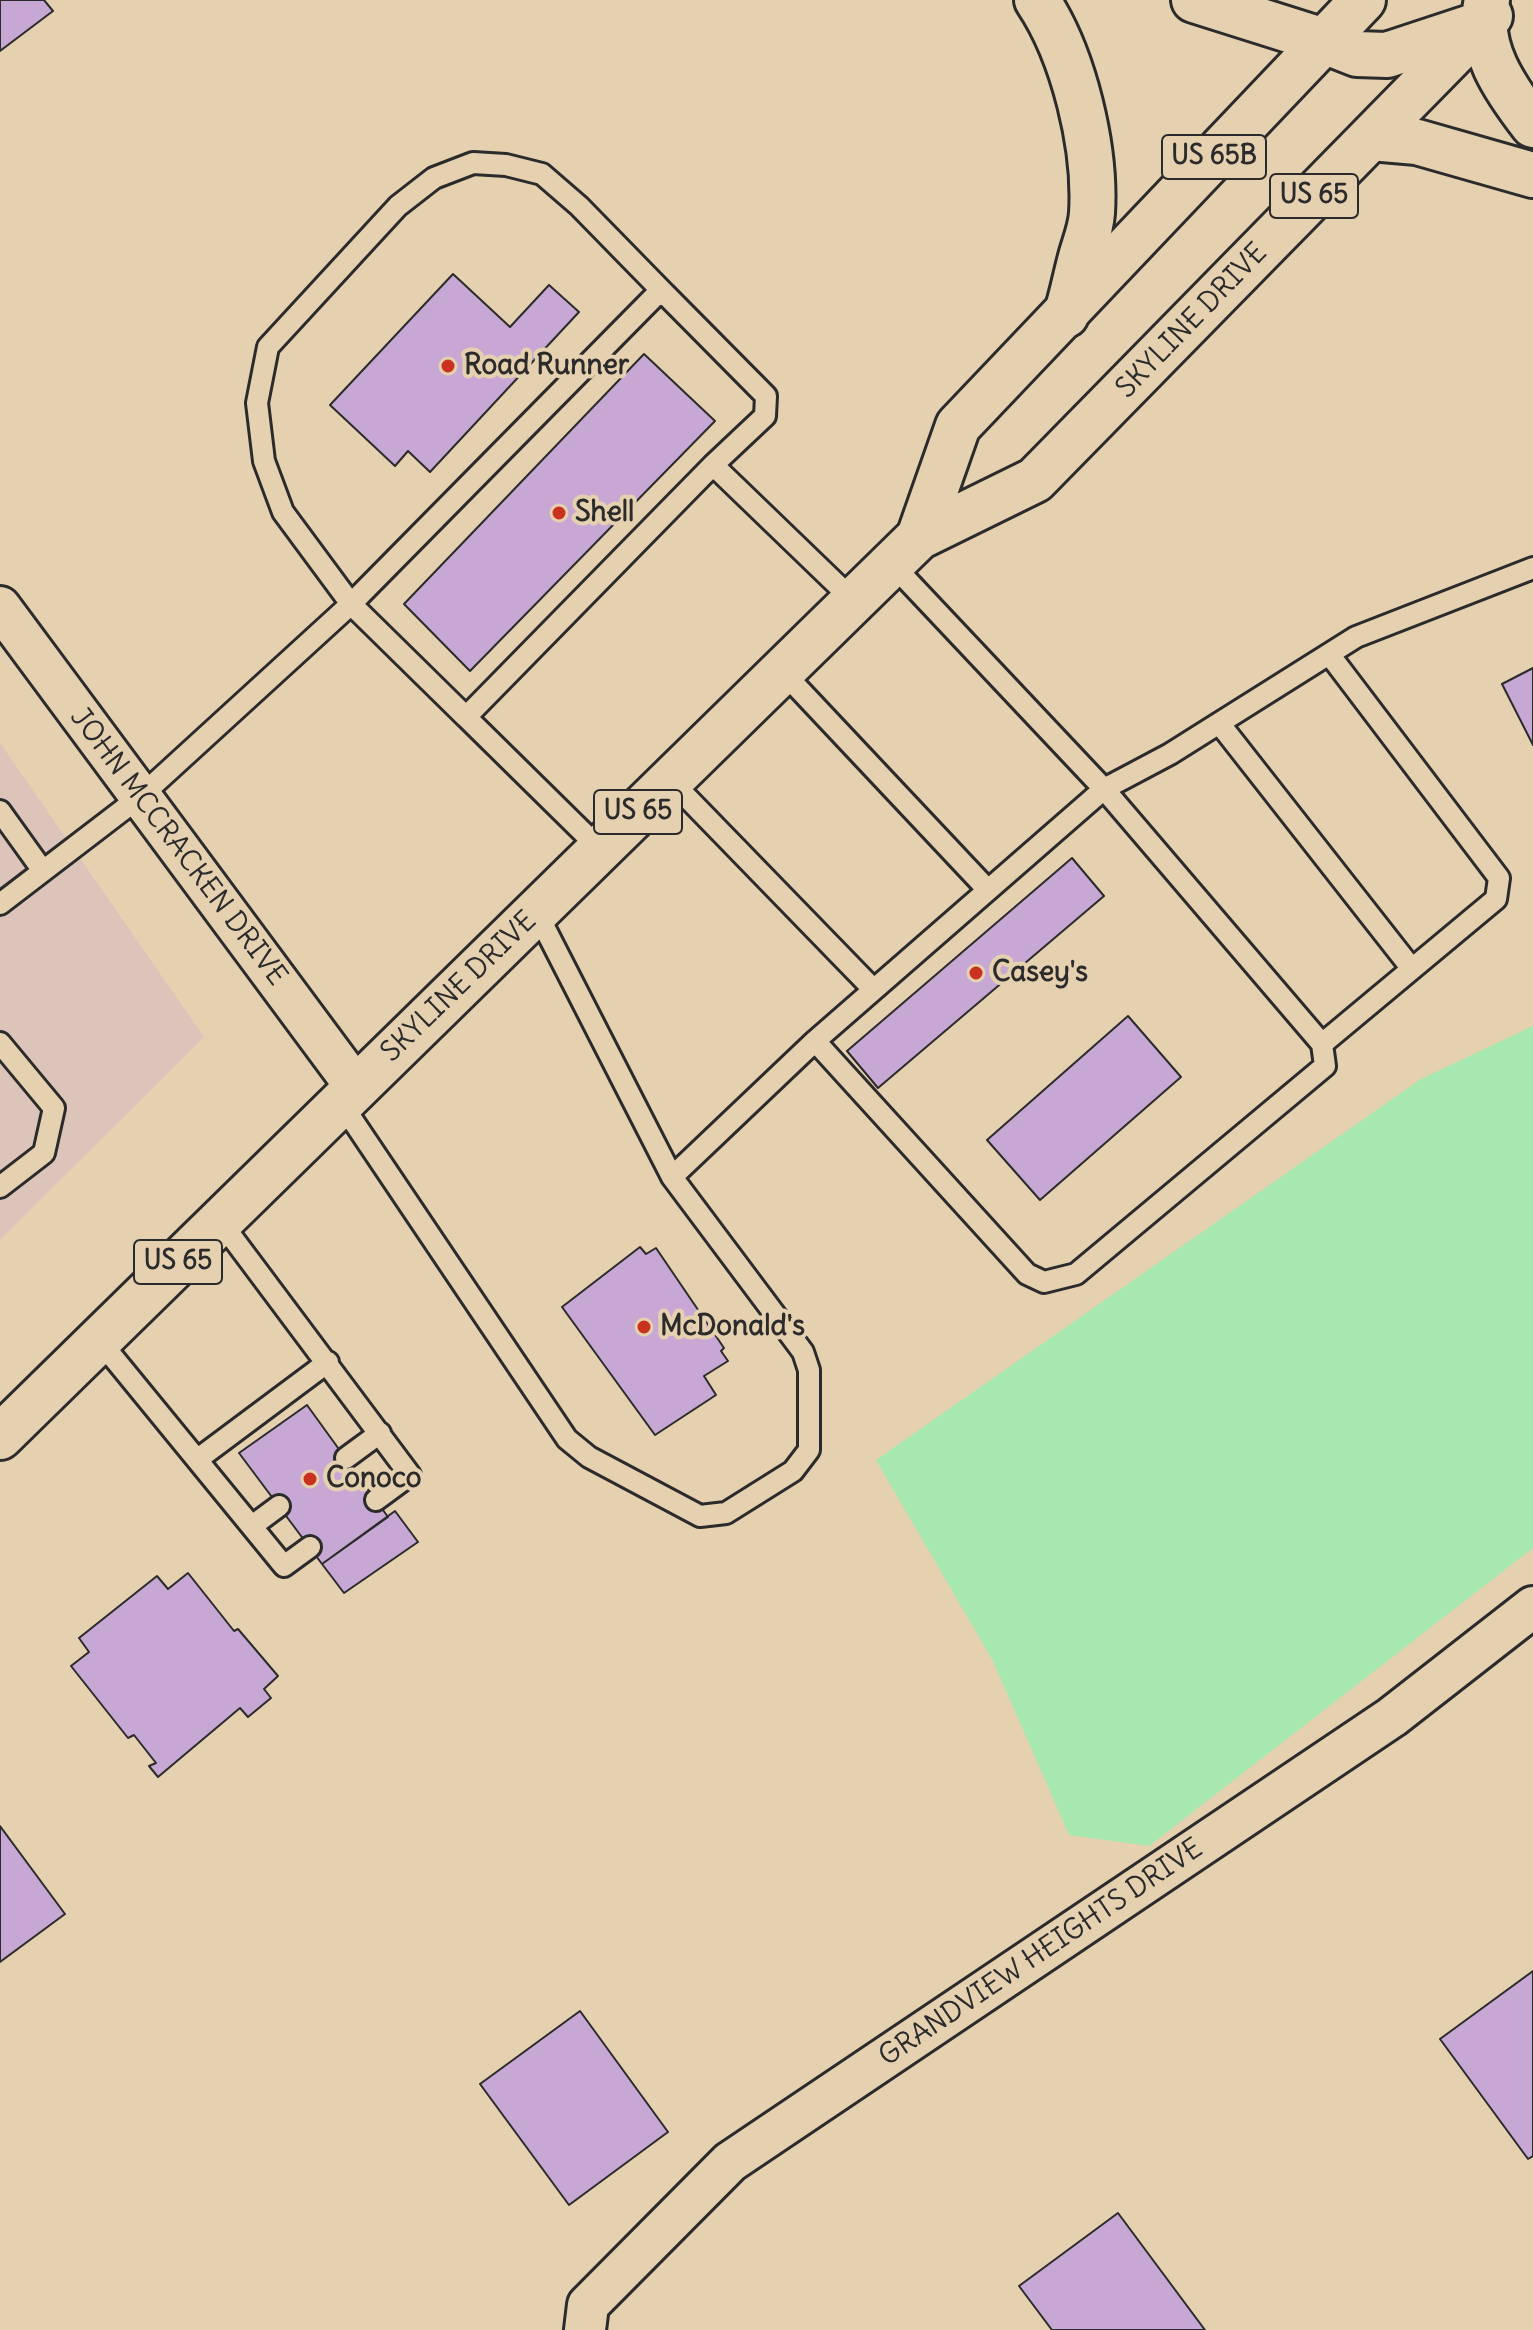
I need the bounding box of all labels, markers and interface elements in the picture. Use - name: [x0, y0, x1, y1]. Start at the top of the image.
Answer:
- road number: US 65B: [1162, 135, 1266, 179]
- road number: US 65: [1270, 174, 1358, 218]
- street label: SKYLINE DRIVE: [1110, 237, 1274, 405]
- place label: Road Runner: [464, 349, 629, 383]
- marker: Road Runner: [439, 357, 457, 375]
- place label: Shell: [575, 496, 634, 530]
- marker: Shell: [550, 504, 568, 522]
- street label: JOHN MCCRACKEN DRIVE: [63, 701, 293, 993]
- road number: US 65: [594, 790, 682, 834]
- street label: SKYLINE DRIVE: [375, 905, 543, 1069]
- place label: Casey's: [992, 956, 1088, 990]
- marker: Casey's: [967, 964, 985, 982]
- road number: US 65: [134, 1240, 222, 1284]
- place label: McDonald's: [660, 1310, 805, 1344]
- marker: McDonald's: [635, 1318, 653, 1336]
- place label: Conoco: [326, 1462, 422, 1496]
- marker: Conoco: [301, 1470, 319, 1488]
- street label: GRANDVIEW HEIGHTS DRIVE: [873, 1832, 1209, 2074]

